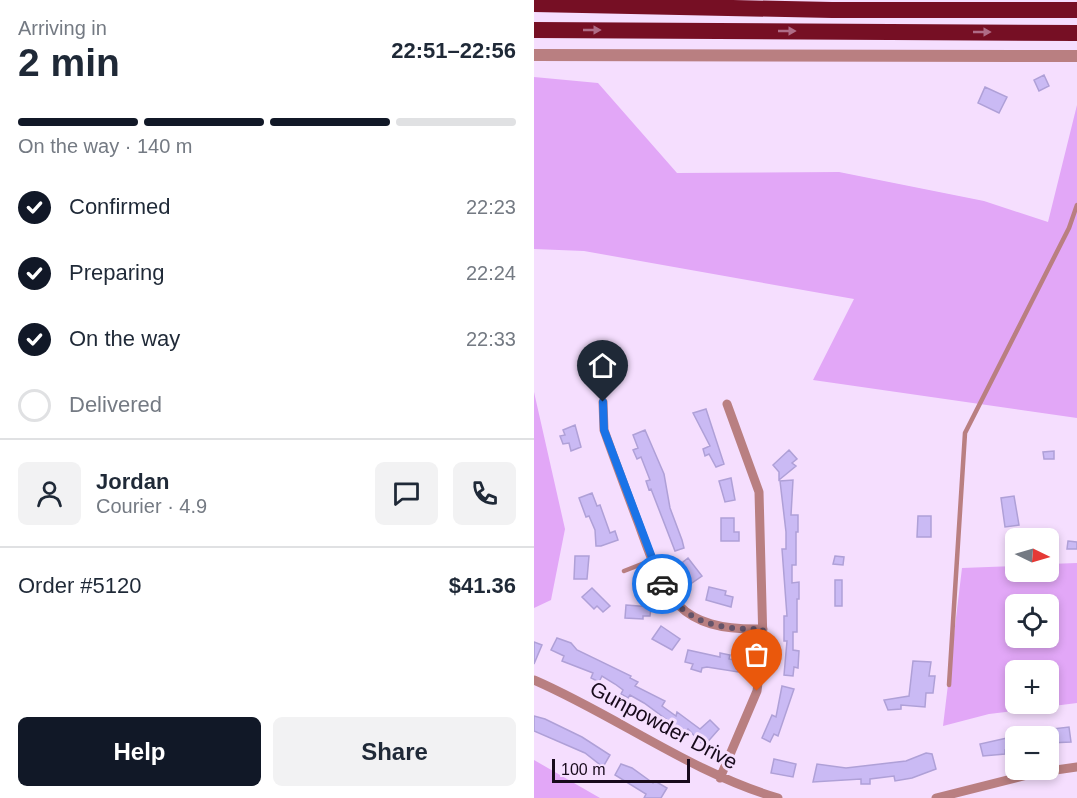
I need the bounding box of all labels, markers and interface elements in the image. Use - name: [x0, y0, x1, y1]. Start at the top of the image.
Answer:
- text: Arriving in: [18, 17, 107, 39]
- one-way arrow: [583, 25, 602, 35]
- one-way arrow: [778, 26, 797, 36]
- one-way arrow: [973, 27, 992, 37]
- text: 22:51–22:56: [391, 38, 516, 63]
- text: 2 min: [18, 41, 120, 84]
- text: On the way · 140 m: [18, 135, 193, 157]
- icon: check: [18, 191, 51, 224]
- text: Confirmed: [69, 194, 170, 219]
- text: 22:23: [466, 196, 516, 218]
- icon: check: [18, 257, 51, 290]
- text: Preparing: [69, 260, 164, 285]
- text: 22:24: [466, 262, 516, 284]
- icon: check: [18, 323, 51, 356]
- text: On the way: [69, 326, 180, 351]
- text: 22:33: [466, 328, 516, 350]
- pin: [577, 340, 628, 402]
- icon: home: [586, 349, 619, 382]
- text: Delivered: [69, 392, 162, 417]
- button: person: [18, 462, 81, 525]
- button: chat: [375, 462, 438, 525]
- button: phone: [453, 462, 516, 525]
- text: Jordan: [96, 469, 169, 494]
- text: Courier · 4.9: [96, 495, 207, 517]
- north arrow: [1005, 528, 1059, 582]
- map controls: [1005, 528, 1059, 780]
- courier: [632, 554, 692, 614]
- icon: car: [646, 568, 679, 601]
- text: Order #5120: [18, 573, 142, 598]
- text: $41.36: [449, 573, 516, 598]
- button: locate: [1005, 594, 1059, 648]
- pin: [731, 629, 782, 691]
- icon: bag: [740, 638, 773, 671]
- button: +: [1005, 660, 1059, 714]
- street label: Gunpowder Drive: [586, 676, 742, 774]
- button: Help: [18, 717, 261, 786]
- button: Share: [273, 717, 516, 786]
- button: −: [1005, 726, 1059, 780]
- scale bar: [552, 756, 690, 784]
- text: 100 m: [561, 761, 605, 778]

